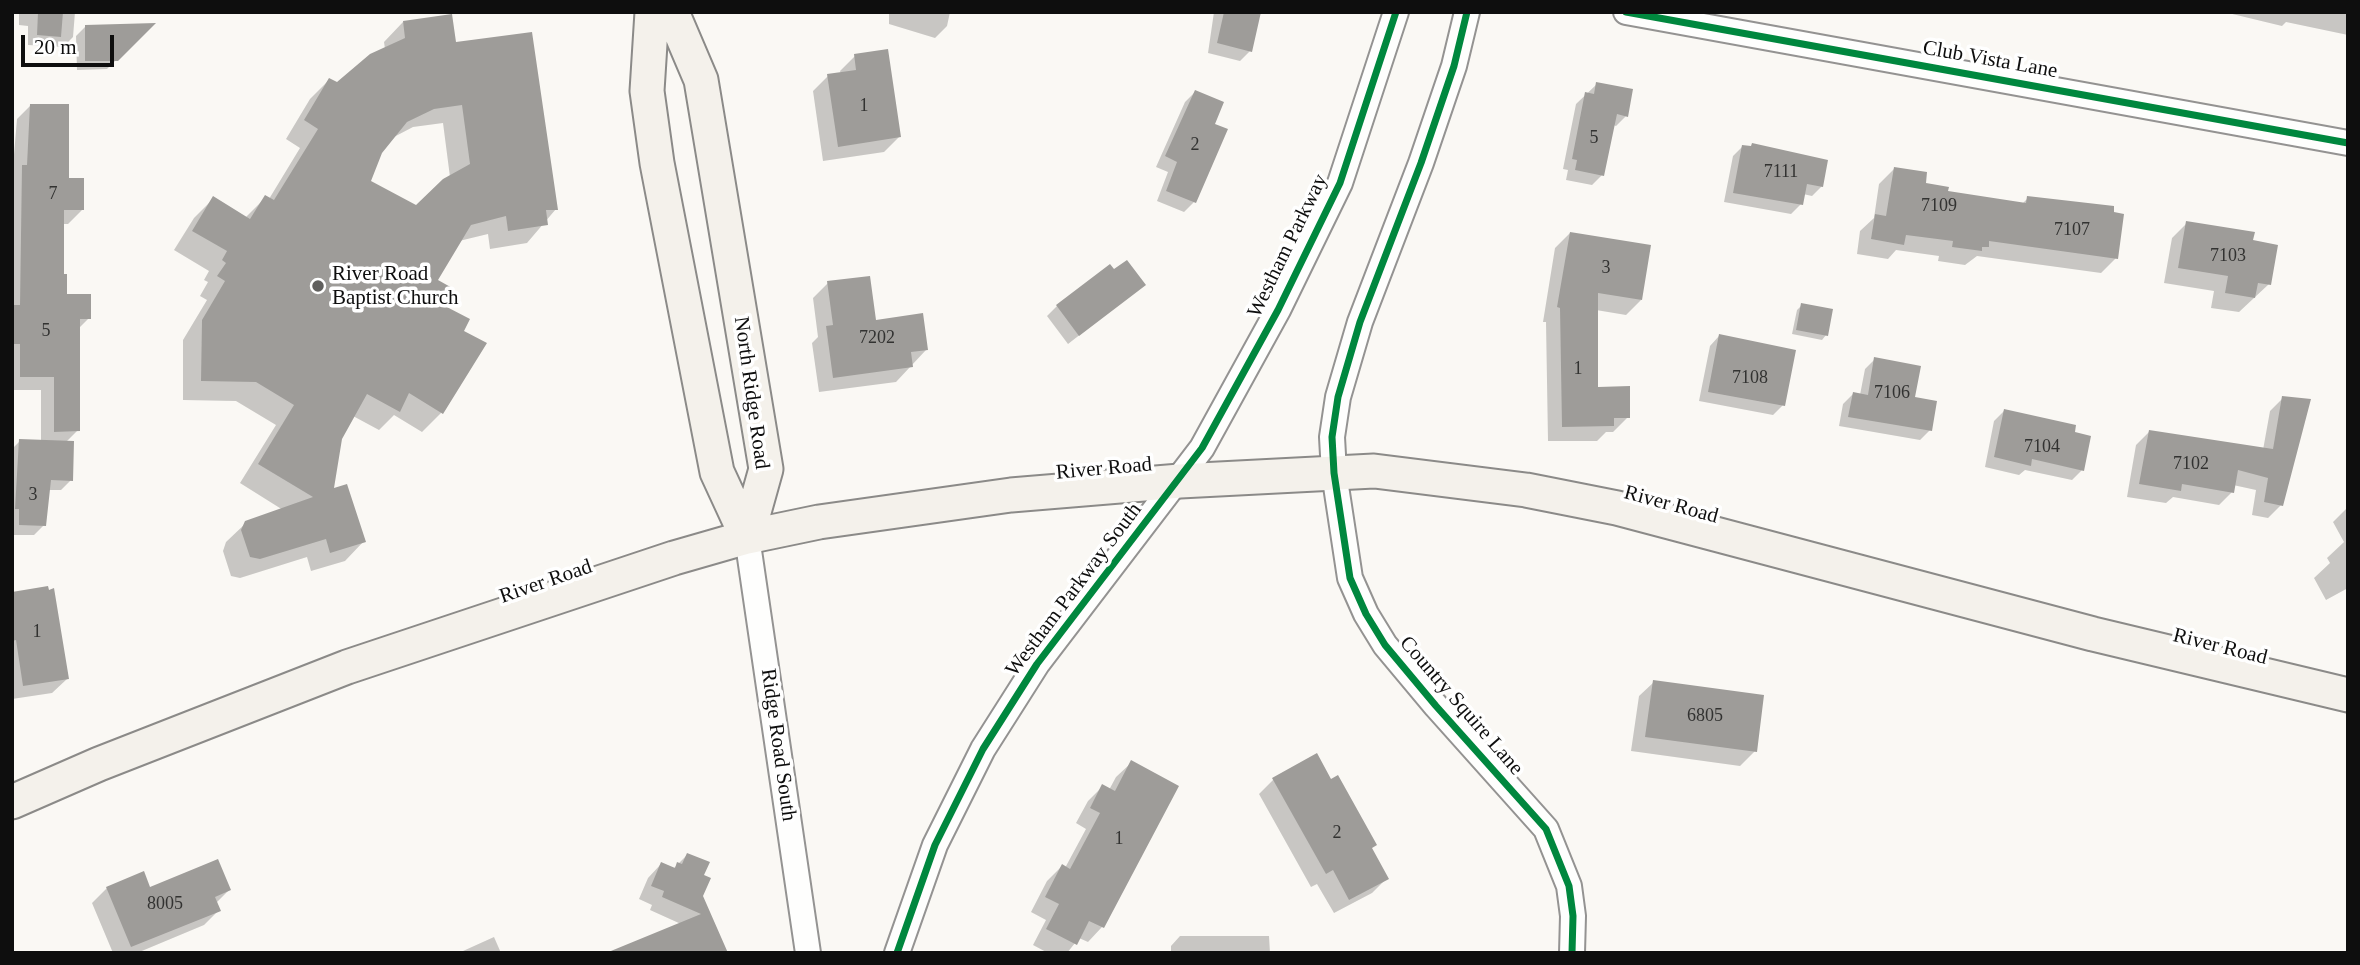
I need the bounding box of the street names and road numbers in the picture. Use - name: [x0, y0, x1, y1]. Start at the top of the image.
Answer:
- street label: Club Vista Lane: [1921, 36, 2059, 84]
- street label: Westham Parkway: [1242, 170, 1334, 322]
- street label: North Ridge Road: [728, 315, 774, 471]
- street label: River Road: [1055, 452, 1153, 486]
- street label: River Road: [1621, 480, 1721, 530]
- street label: Westham Parkway South: [1001, 498, 1147, 682]
- street label: River Road: [496, 554, 596, 610]
- street label: River Road: [2170, 623, 2270, 671]
- street label: Country Squire Lane: [1394, 631, 1528, 781]
- street label: Ridge Road South: [755, 667, 801, 823]

